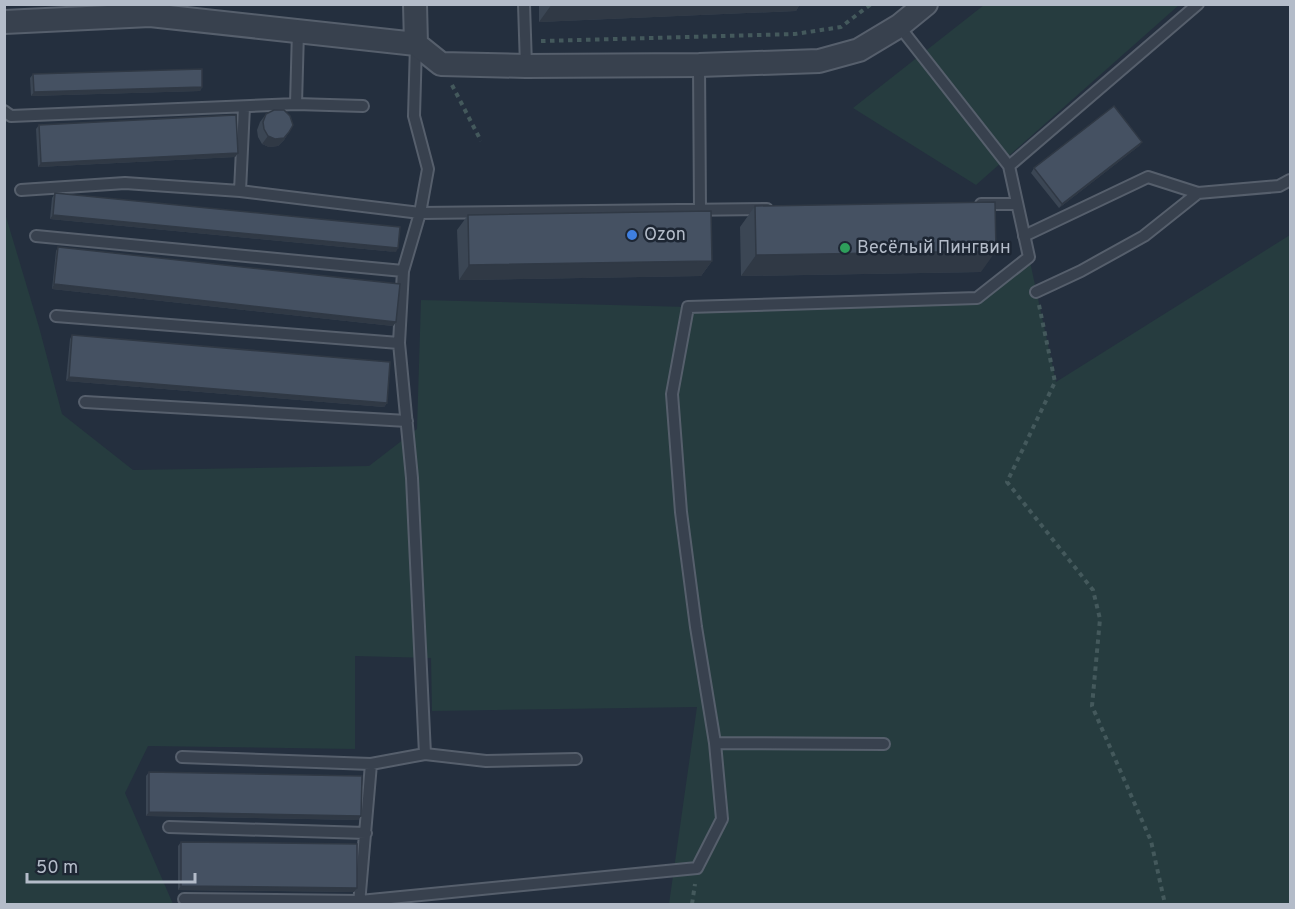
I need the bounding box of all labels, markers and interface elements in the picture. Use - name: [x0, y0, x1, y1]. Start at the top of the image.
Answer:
- place label: Ozon: [644, 224, 686, 247]
- marker: Ozon: [625, 228, 639, 242]
- place label: Весёлый Пингвин: [857, 237, 1011, 260]
- marker: Весёлый Пингвин: [838, 241, 852, 255]
- scale bar: [27, 846, 195, 884]
- text: 50 m: [36, 857, 78, 880]

